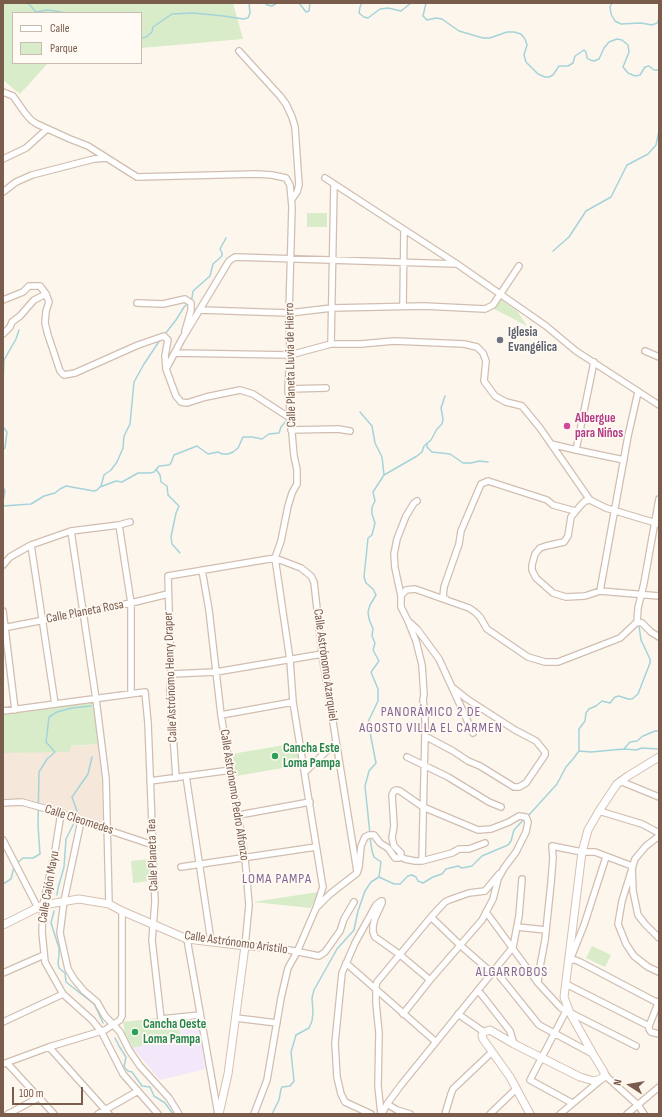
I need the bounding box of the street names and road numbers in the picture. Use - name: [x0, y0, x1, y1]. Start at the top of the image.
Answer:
- street label: Calle Planeta Lluvia de Hierro: [282, 303, 300, 427]
- street label: Calle Planeta Rosa: [45, 597, 125, 627]
- street label: Calle Astrónomo Azarquiel: [309, 608, 341, 722]
- street label: Calle Astrónomo Henry Draper: [161, 611, 181, 743]
- street label: Calle Astrónomo Pedro Alfonzo: [216, 728, 252, 862]
- street label: Calle Cleomedes: [43, 802, 115, 838]
- street label: Calle Planeta Tea: [144, 818, 162, 892]
- street label: Calle Cajón Mayu: [35, 850, 63, 924]
- street label: Calle Astrónomo Aristilo: [183, 928, 289, 958]

